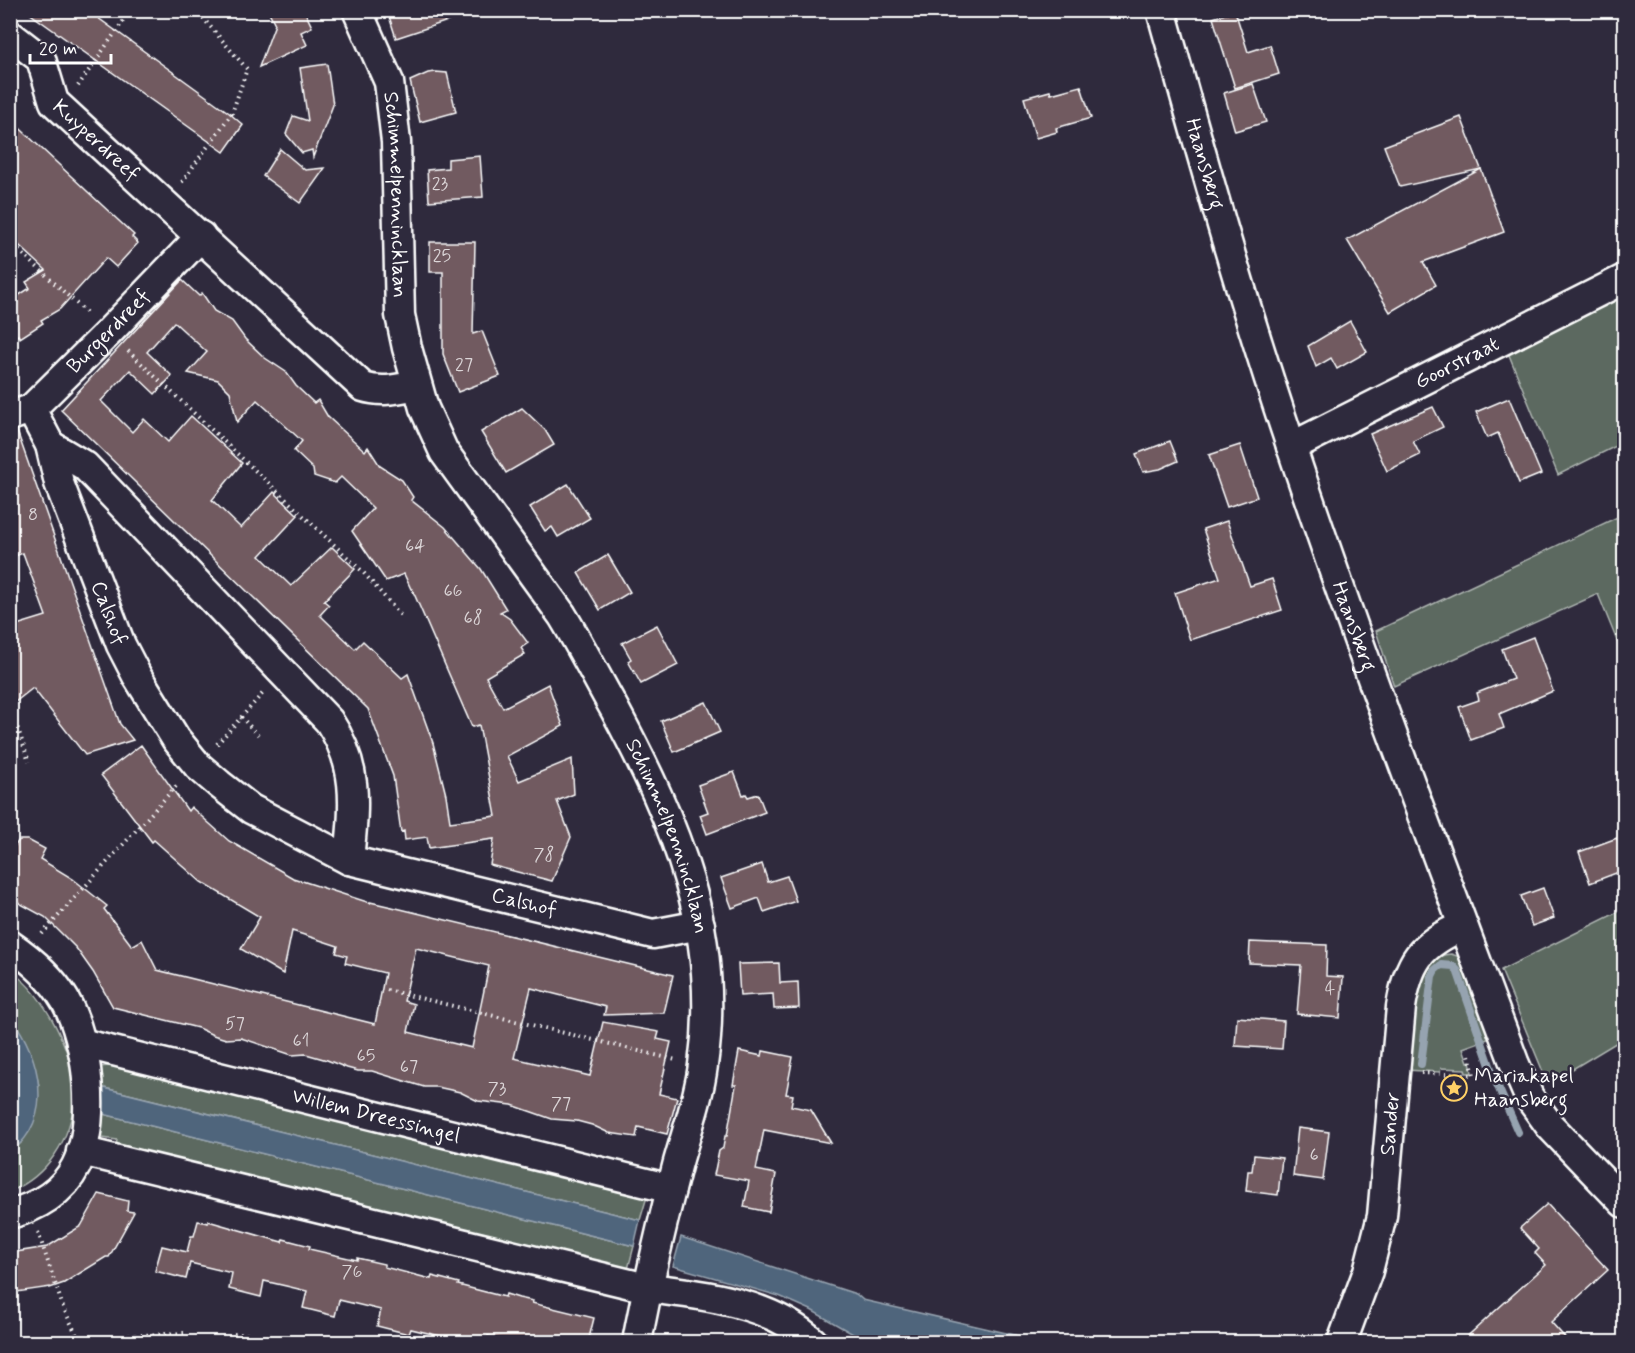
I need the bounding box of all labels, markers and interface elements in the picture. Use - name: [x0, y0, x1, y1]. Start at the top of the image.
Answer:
- scale bar: [30, 27, 111, 65]
- text: 20 m: [39, 37, 77, 61]
- street label: Schimmelpennincklaan: [376, 90, 414, 298]
- street label: Kuyperdreef: [46, 93, 145, 188]
- street label: Haansberg: [1178, 115, 1231, 214]
- house number: 23: [432, 172, 449, 196]
- house number: 25: [433, 244, 451, 268]
- street label: Burgerdreef: [61, 283, 157, 380]
- street label: Goorstraat: [1410, 330, 1504, 396]
- house number: 27: [455, 353, 473, 377]
- house number: 8: [28, 503, 38, 527]
- house number: 64: [405, 534, 425, 558]
- street label: Calshof: [84, 577, 134, 649]
- street label: Haansberg: [1325, 578, 1382, 676]
- house number: 66: [443, 579, 463, 603]
- house number: 68: [463, 606, 483, 630]
- street label: Schimmelpennincklaan: [618, 734, 715, 936]
- house number: 78: [534, 843, 554, 867]
- street label: Calshof: [489, 881, 560, 924]
- house number: 4: [1325, 977, 1335, 1001]
- house number: 57: [225, 1012, 245, 1036]
- house number: 61: [293, 1029, 309, 1053]
- house number: 65: [357, 1044, 375, 1068]
- house number: 67: [400, 1055, 418, 1079]
- place label: Mariakapel Haansberg: [1474, 1062, 1574, 1116]
- place icon: Mariakapel Haansberg: [1439, 1073, 1469, 1103]
- house number: 73: [488, 1077, 507, 1101]
- street label: Willem Dreessingel: [289, 1082, 463, 1150]
- street label: Sander: [1374, 1091, 1407, 1157]
- house number: 77: [551, 1092, 571, 1116]
- house number: 6: [1309, 1143, 1319, 1167]
- house number: 76: [342, 1260, 362, 1284]

